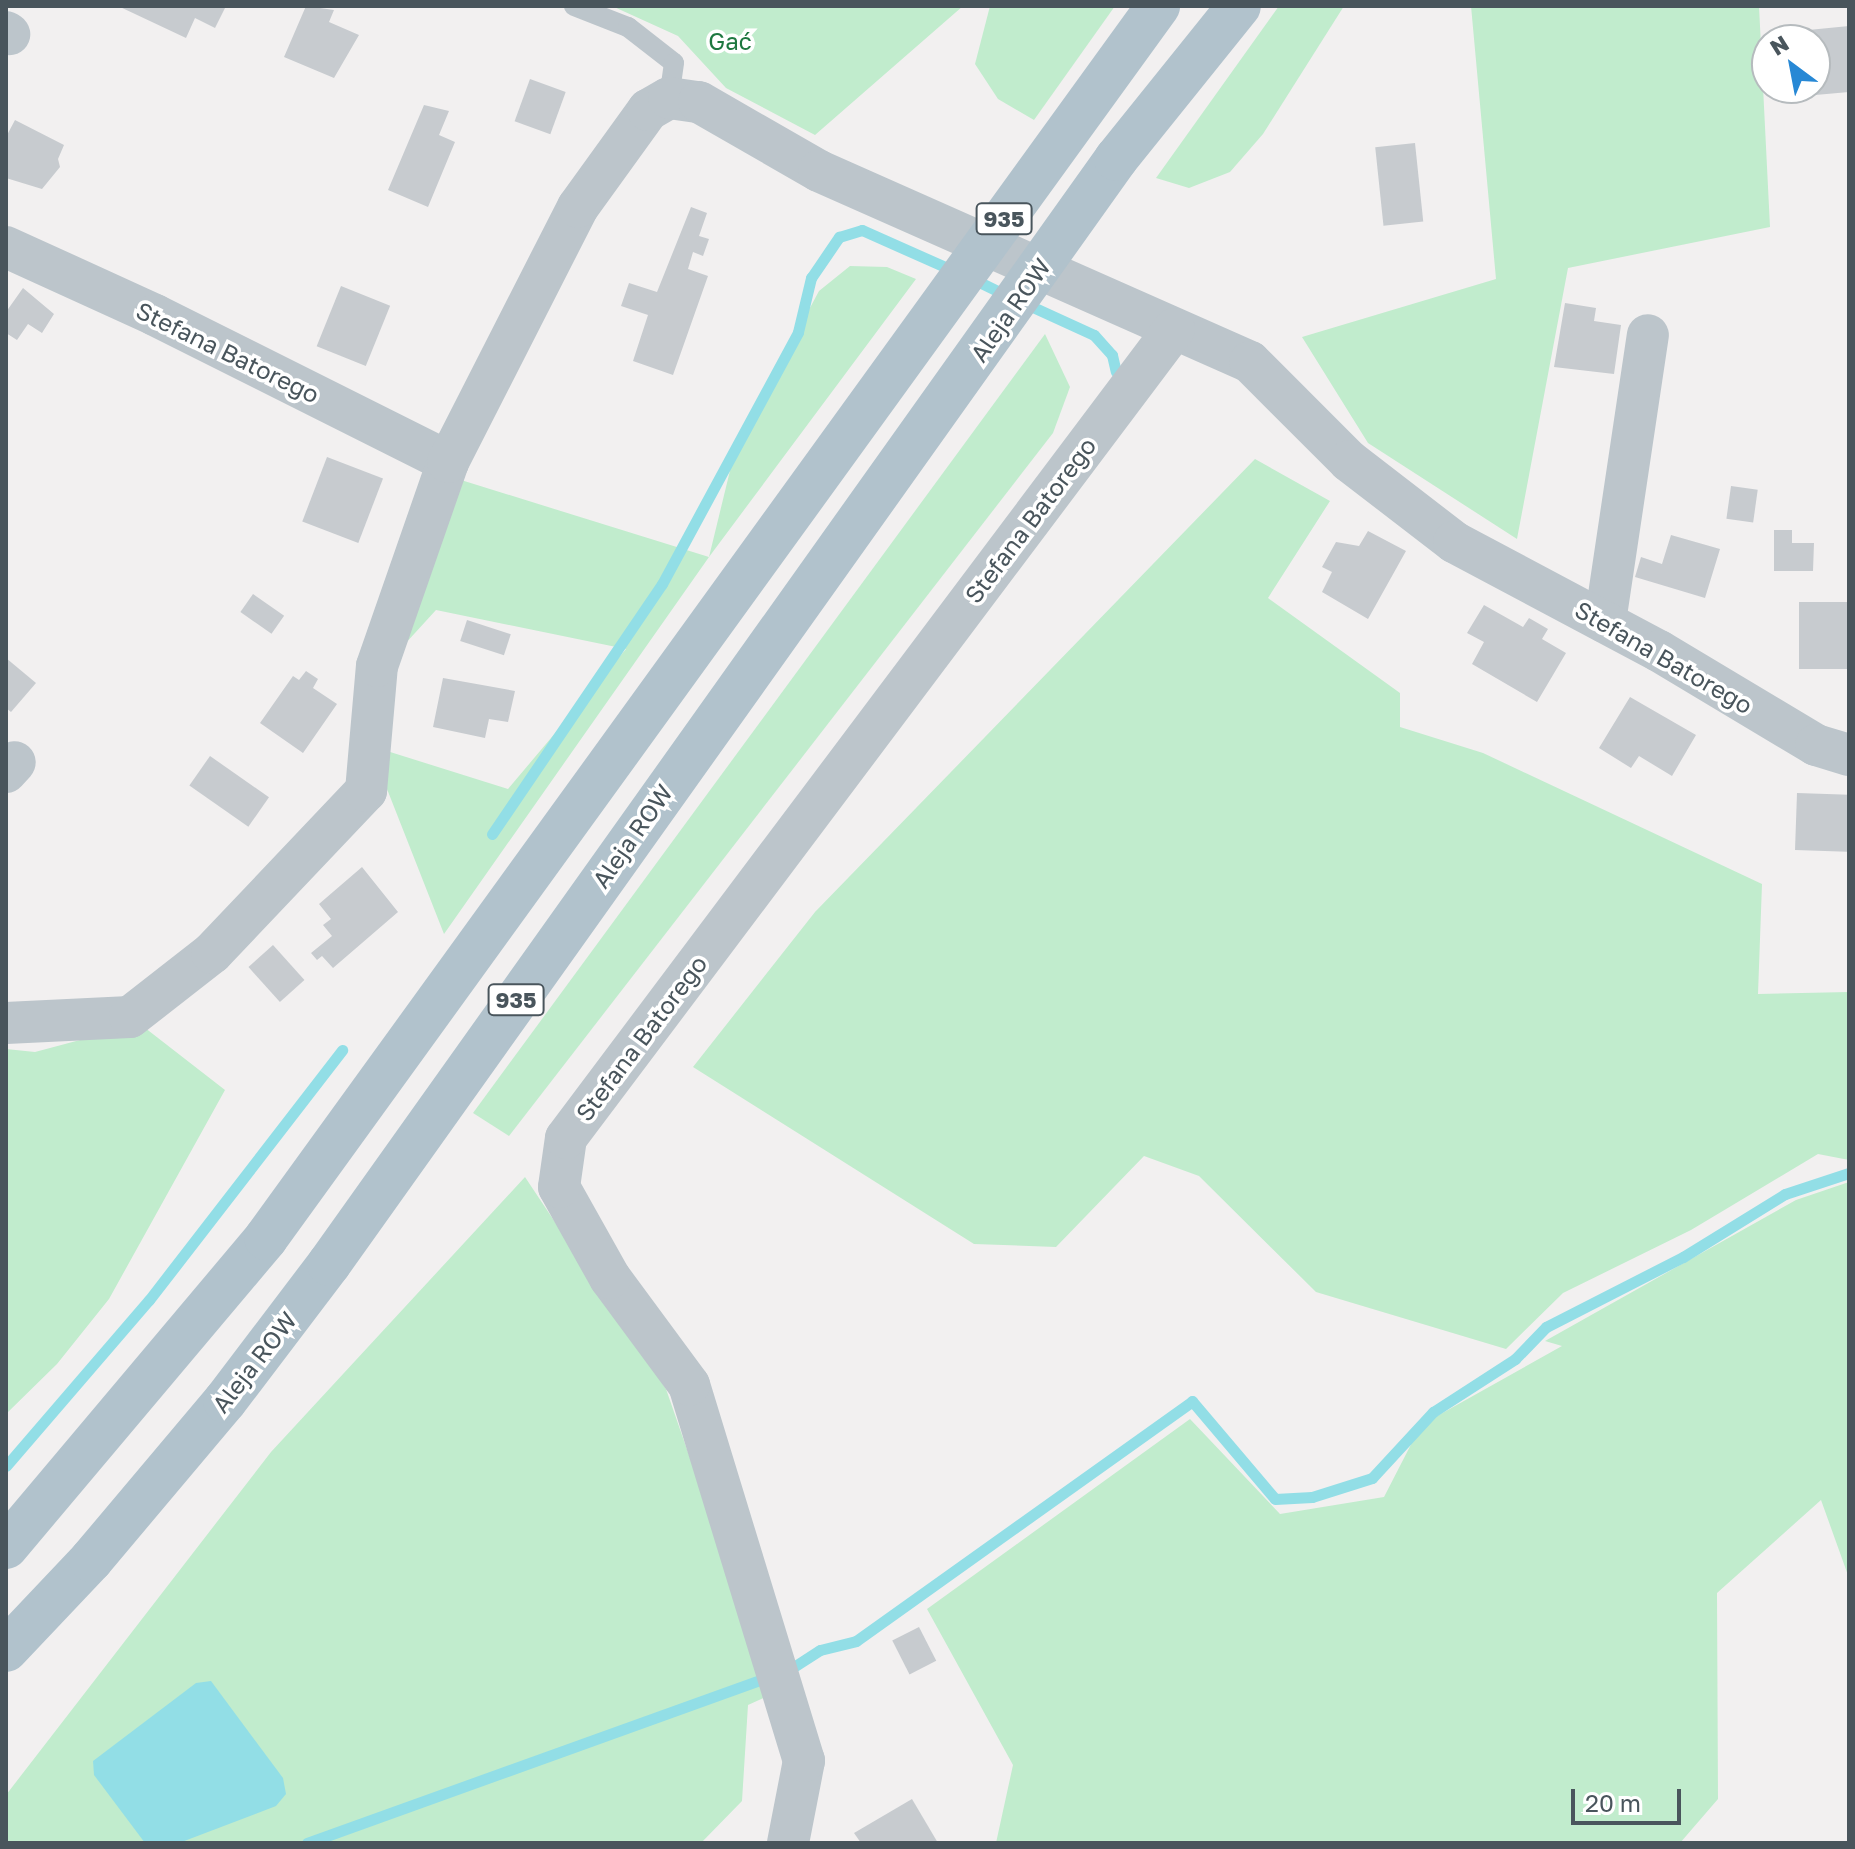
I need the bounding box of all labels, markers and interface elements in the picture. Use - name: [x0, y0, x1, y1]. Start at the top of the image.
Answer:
- north arrow: [1751, 24, 1831, 104]
- park label: Gać: [708, 27, 752, 55]
- text: N: [1765, 29, 1793, 61]
- road number: 935: [974, 201, 1034, 237]
- street label: Aleja ROW: [964, 253, 1056, 367]
- street label: Stefana Batorego: [132, 295, 324, 409]
- street label: Stefana Batorego: [958, 432, 1102, 608]
- street label: Stefana Batorego: [1570, 595, 1758, 719]
- street label: Aleja ROW: [586, 779, 678, 893]
- street label: Stefana Batorego: [569, 950, 713, 1126]
- road number: 935: [486, 982, 546, 1018]
- street label: Aleja ROW: [206, 1306, 302, 1418]
- scale bar: [1575, 1773, 1685, 1823]
- text: 20 m: [1585, 1788, 1641, 1817]

